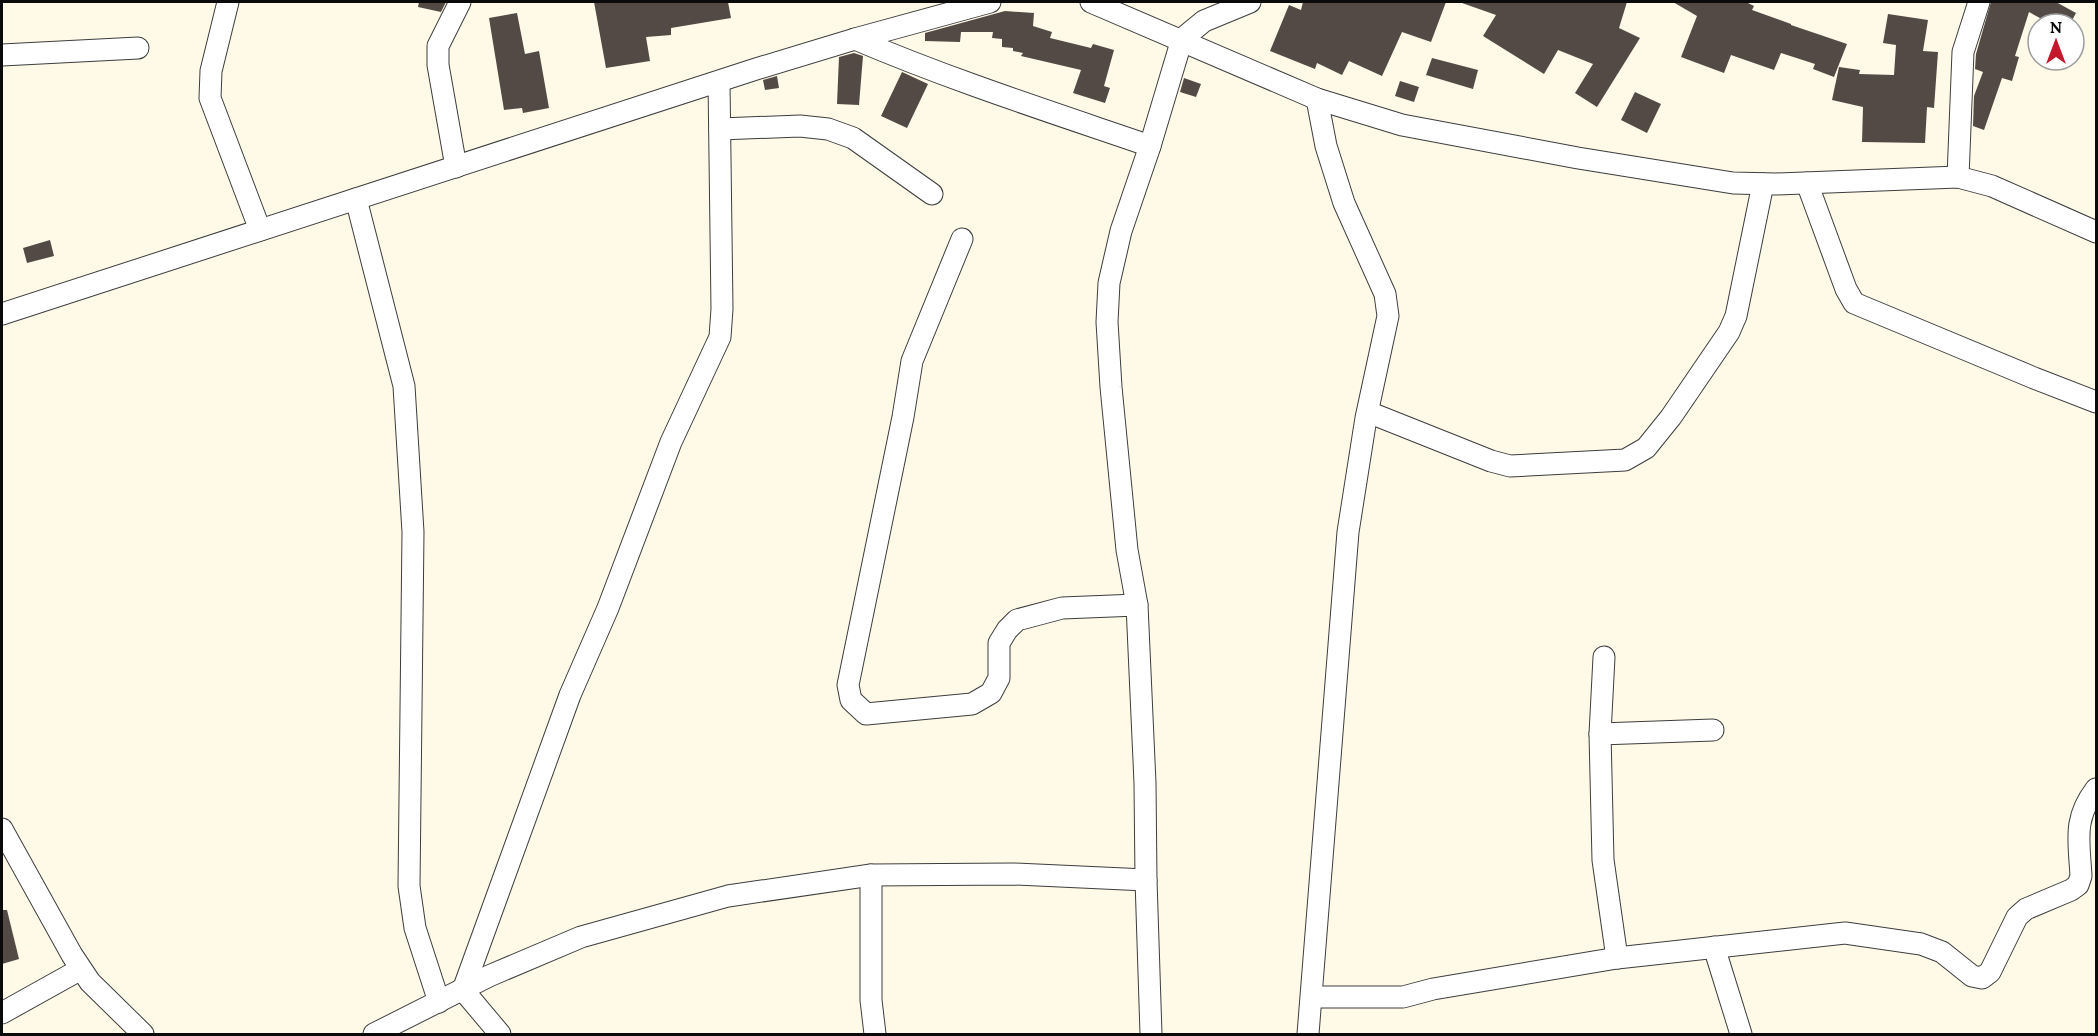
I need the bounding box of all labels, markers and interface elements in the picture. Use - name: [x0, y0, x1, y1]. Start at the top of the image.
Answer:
- north arrow: [2026, 12, 2086, 72]
- text: N: [2050, 17, 2062, 37]

